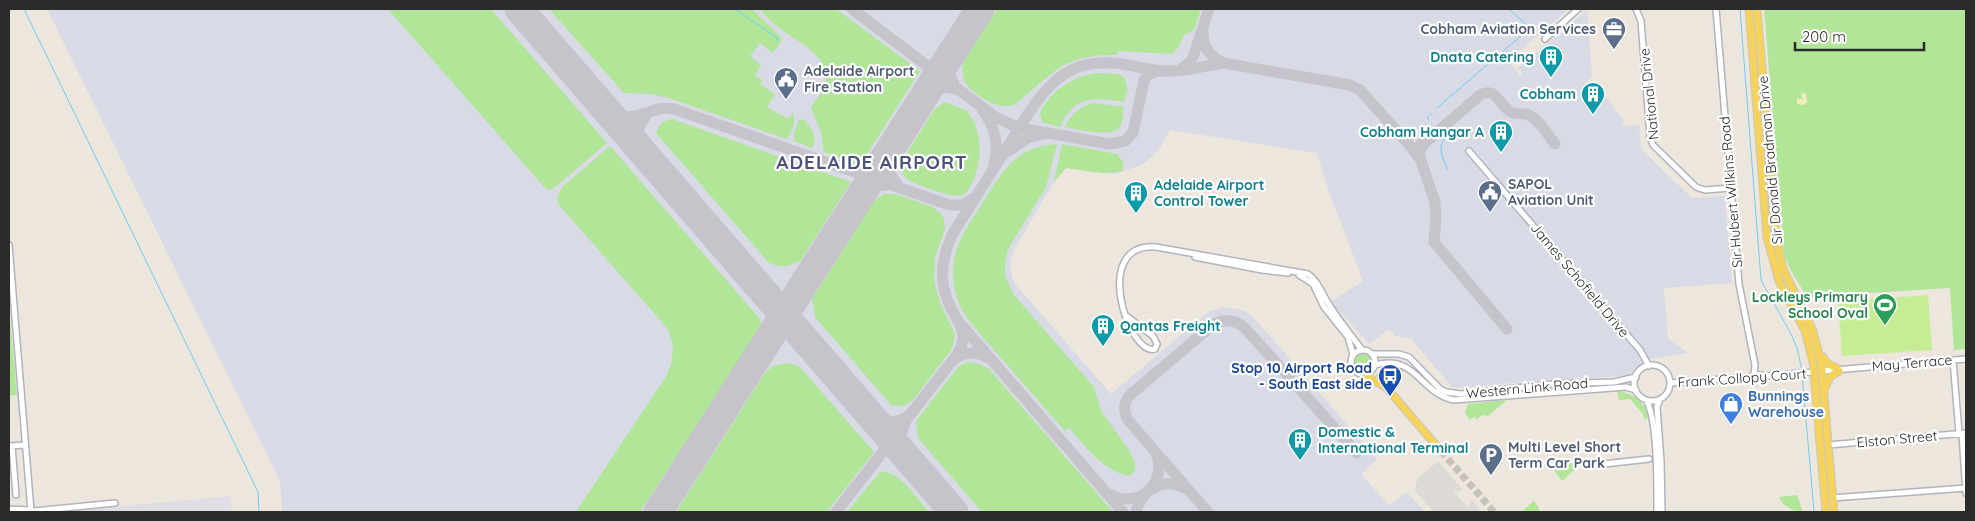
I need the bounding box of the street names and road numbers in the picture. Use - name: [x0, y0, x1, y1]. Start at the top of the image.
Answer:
- street label: National Drive: [1635, 47, 1663, 141]
- street label: Sir Donald Bradman Drive: [1754, 75, 1786, 245]
- street label: Sir Hubert Wilkins Road: [1715, 116, 1747, 268]
- street label: James Schofield Drive: [1527, 219, 1633, 341]
- street label: May Terrace: [1871, 351, 1953, 375]
- street label: Frank Collopy Court: [1677, 364, 1807, 391]
- street label: Western Link Road: [1465, 374, 1589, 402]
- street label: Elston Street: [1856, 426, 1938, 451]

